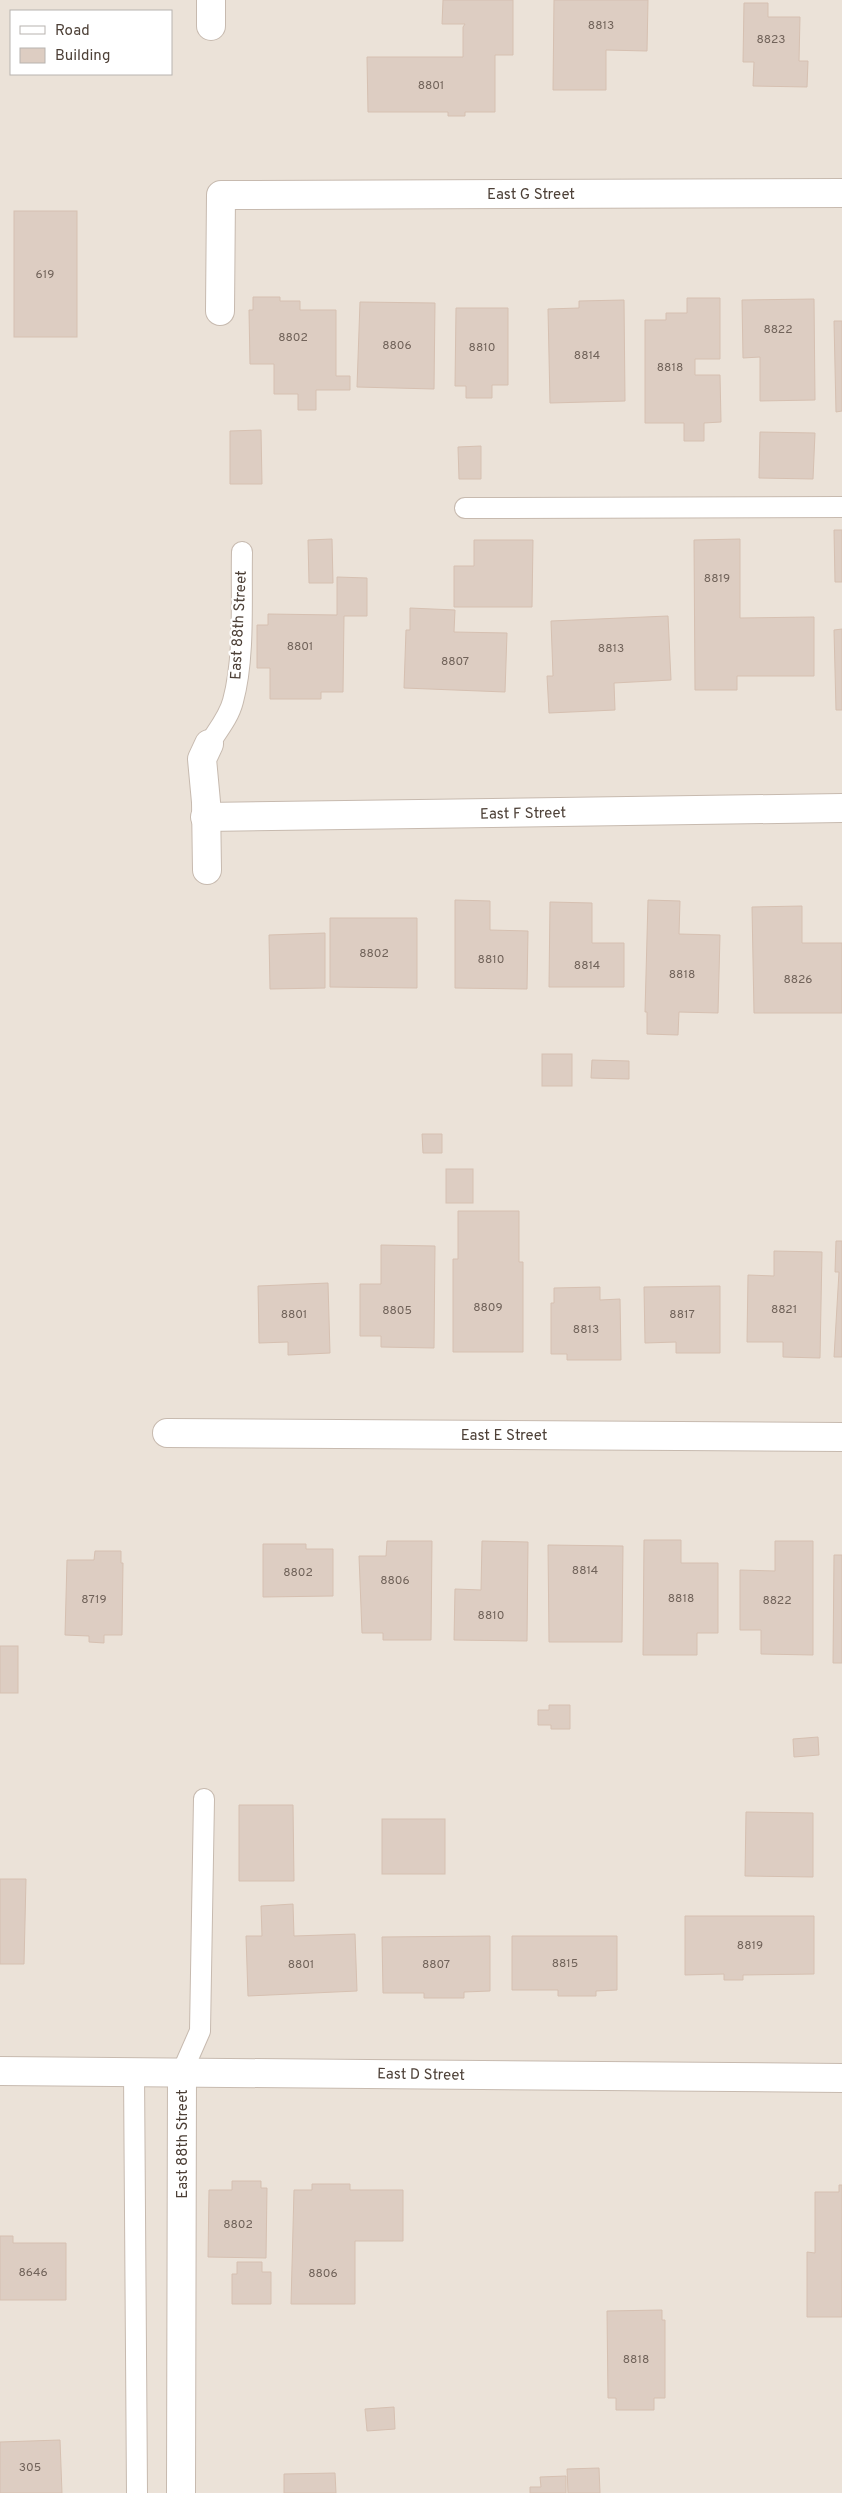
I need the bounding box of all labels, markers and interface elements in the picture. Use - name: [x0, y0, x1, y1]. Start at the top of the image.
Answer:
- legend: [10, 10, 172, 75]
- house number: 8813: [588, 18, 614, 34]
- text: Road: [55, 22, 90, 41]
- house number: 8823: [757, 32, 786, 48]
- text: Building: [55, 47, 110, 66]
- house number: 8801: [418, 78, 444, 94]
- street label: East G Street: [487, 186, 575, 205]
- house number: 619: [36, 267, 54, 283]
- house number: 8822: [763, 322, 793, 338]
- house number: 8802: [278, 330, 308, 346]
- house number: 8806: [382, 338, 412, 354]
- house number: 8810: [469, 340, 495, 356]
- house number: 8814: [574, 348, 600, 364]
- house number: 8818: [657, 360, 683, 376]
- street label: East 88th Street: [227, 570, 252, 680]
- house number: 8819: [704, 571, 730, 587]
- house number: 8801: [287, 639, 313, 655]
- house number: 8813: [598, 641, 624, 657]
- house number: 8807: [441, 654, 469, 670]
- street label: East F Street: [480, 804, 566, 825]
- house number: 8802: [359, 946, 389, 962]
- house number: 8810: [478, 952, 504, 968]
- house number: 8814: [574, 958, 600, 974]
- house number: 8818: [669, 967, 695, 983]
- house number: 8826: [784, 972, 812, 988]
- house number: 8809: [473, 1300, 503, 1316]
- house number: 8821: [771, 1302, 797, 1318]
- house number: 8805: [382, 1303, 412, 1319]
- house number: 8801: [281, 1307, 307, 1323]
- house number: 8817: [669, 1307, 695, 1323]
- house number: 8813: [573, 1322, 599, 1338]
- street label: East E Street: [461, 1427, 547, 1446]
- house number: 8814: [572, 1563, 598, 1579]
- house number: 8802: [283, 1565, 313, 1581]
- house number: 8806: [380, 1573, 410, 1589]
- house number: 8818: [668, 1591, 694, 1607]
- house number: 8719: [81, 1592, 107, 1608]
- house number: 8822: [762, 1593, 792, 1609]
- house number: 8810: [478, 1608, 504, 1624]
- house number: 8819: [737, 1938, 763, 1954]
- house number: 8815: [552, 1956, 578, 1972]
- house number: 8801: [288, 1957, 314, 1973]
- house number: 8807: [422, 1957, 450, 1973]
- street label: East D Street: [377, 2065, 465, 2086]
- street label: East 88th Street: [174, 2089, 193, 2199]
- house number: 8802: [223, 2217, 253, 2233]
- house number: 8646: [18, 2265, 48, 2281]
- house number: 8806: [308, 2266, 338, 2282]
- house number: 8818: [623, 2352, 649, 2368]
- house number: 305: [19, 2460, 41, 2476]

